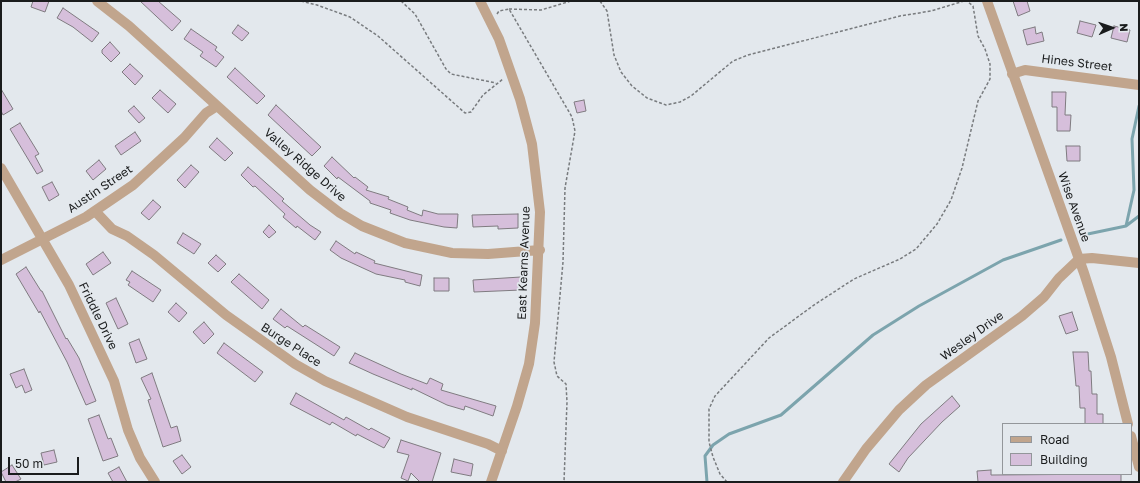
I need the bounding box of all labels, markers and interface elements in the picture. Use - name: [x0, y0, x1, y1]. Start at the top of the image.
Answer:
- north arrow: [1092, 8, 1132, 48]
- text: N: [1118, 23, 1131, 32]
- street label: Hines Street: [1041, 51, 1113, 75]
- street label: Valley Ridge Drive: [261, 125, 349, 205]
- street label: Austin Street: [65, 162, 135, 216]
- street label: Wise Avenue: [1055, 170, 1093, 244]
- street label: East Kearns Avenue: [515, 206, 533, 320]
- street label: Friddle Drive: [75, 280, 121, 352]
- street label: Wesley Drive: [938, 308, 1006, 364]
- street label: Burge Place: [258, 320, 324, 370]
- legend: [1002, 423, 1132, 475]
- text: Road: [1040, 432, 1069, 447]
- scale bar: [10, 449, 81, 475]
- text: Building: [1040, 452, 1088, 467]
- text: 50 m: [15, 456, 43, 471]

